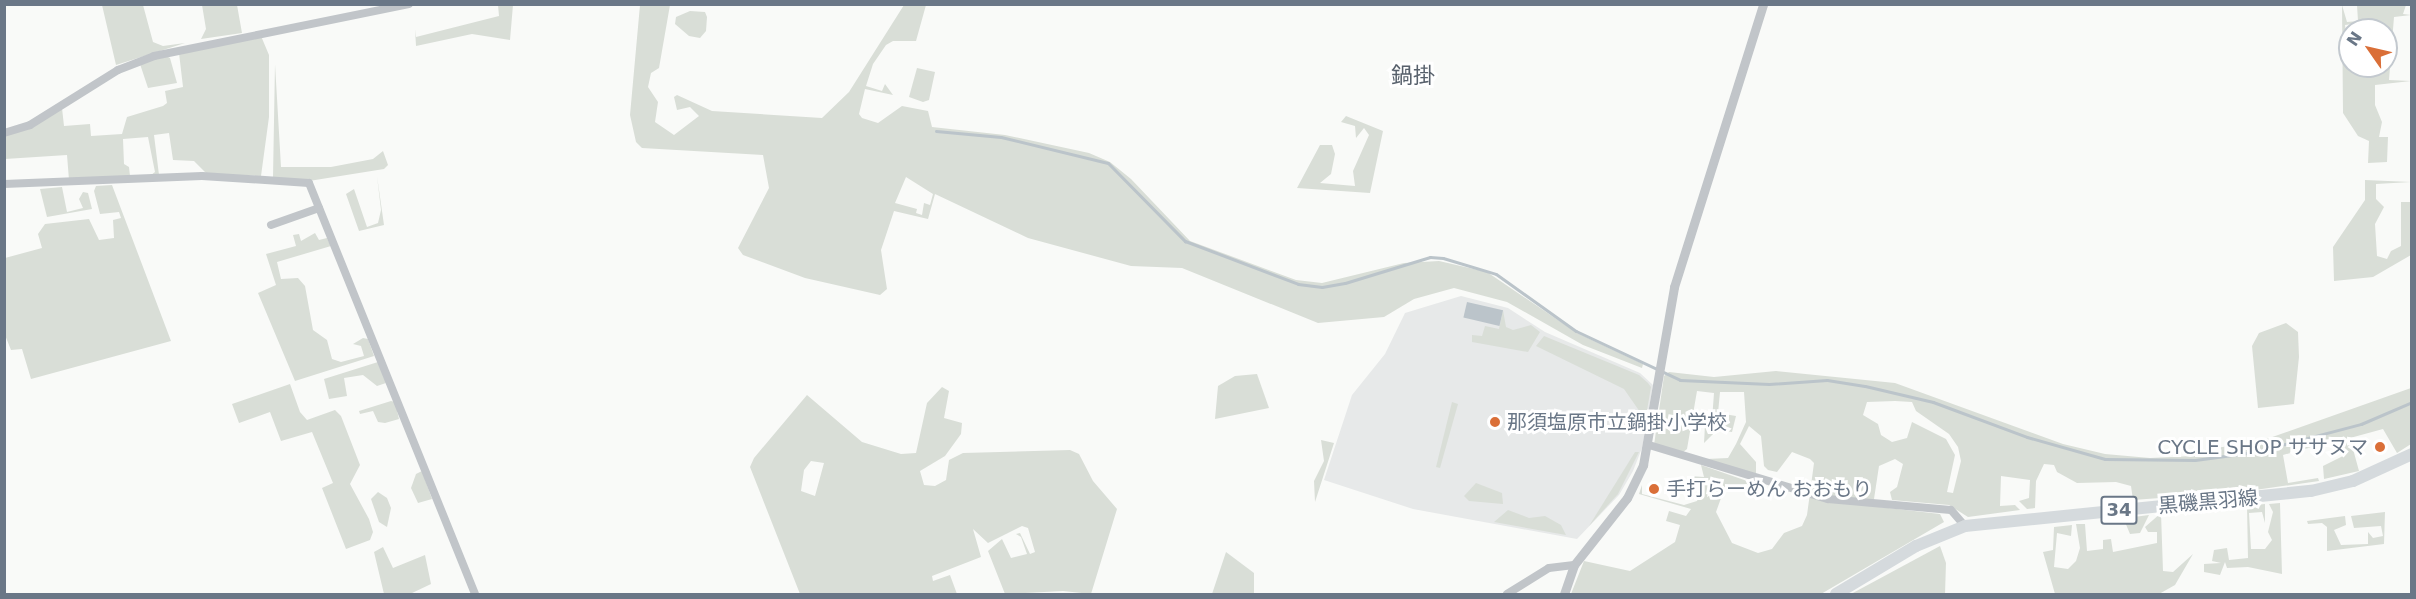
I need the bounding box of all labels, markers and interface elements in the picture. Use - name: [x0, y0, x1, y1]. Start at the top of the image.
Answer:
- north arrow: [2338, 18, 2398, 78]
- text: N: [2343, 28, 2366, 50]
- district label: 鍋掛: [1391, 63, 1435, 89]
- place label: 那須塩原市立鍋掛小学校: [1507, 410, 1727, 434]
- marker: 那須塩原市立鍋掛小学校: [1488, 415, 1502, 429]
- place label: CYCLE SHOP ササヌマ: [2157, 435, 2368, 459]
- marker: CYCLE SHOP ササヌマ: [2373, 440, 2387, 454]
- place label: 手打らーめん おおもり: [1666, 477, 1872, 501]
- marker: 手打らーめん おおもり: [1647, 482, 1661, 496]
- street label: 黒磯黒羽線: [2157, 486, 2259, 518]
- road number: 34: [2100, 495, 2138, 525]

